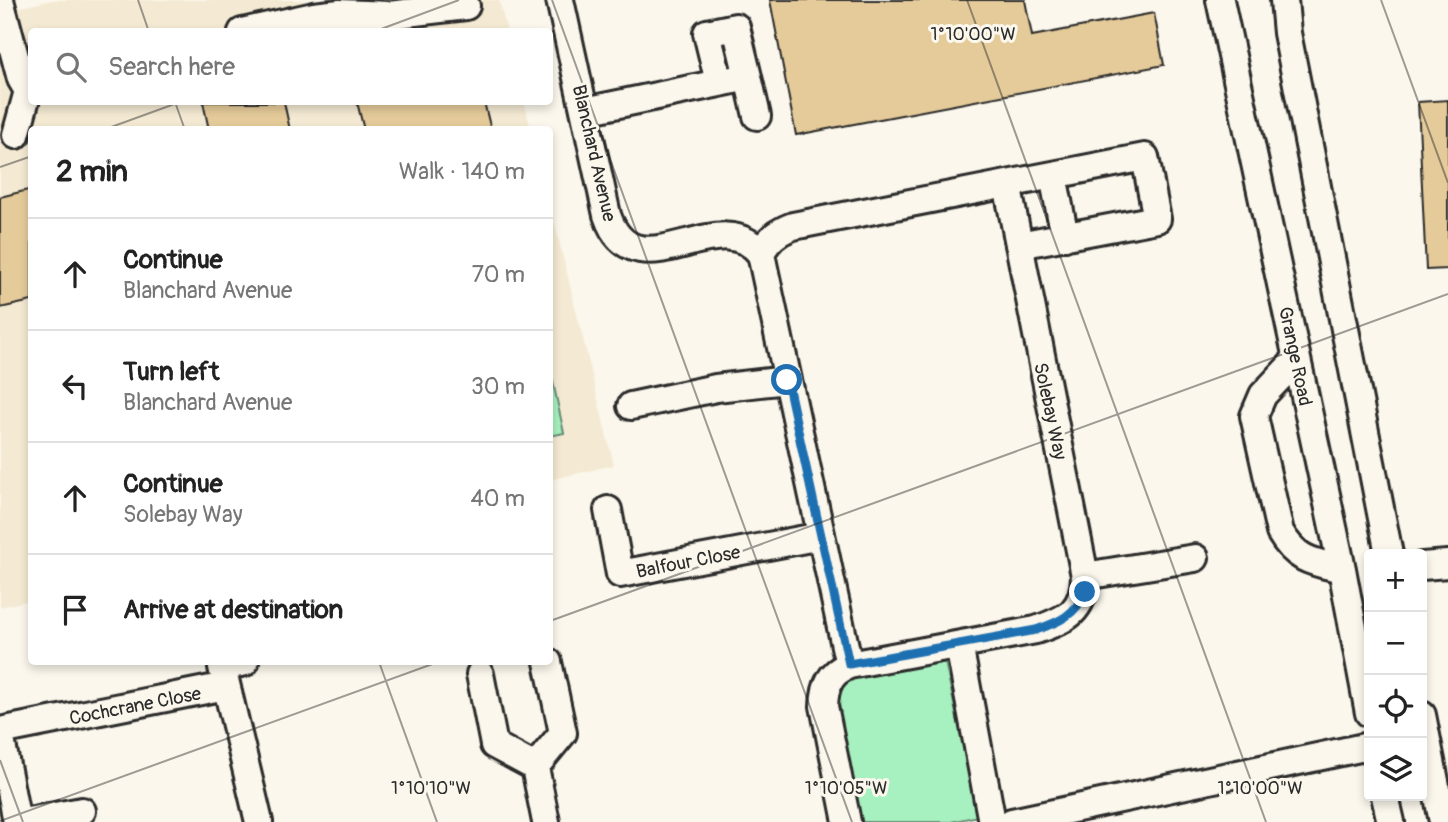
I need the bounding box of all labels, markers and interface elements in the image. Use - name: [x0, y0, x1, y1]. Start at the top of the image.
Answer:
- text: 1°10'00"W: [930, 23, 1016, 46]
- search box: [28, 28, 553, 105]
- icon: search: [52, 48, 90, 86]
- text: Search here: [108, 51, 235, 83]
- street label: Blanchard Avenue: [567, 82, 622, 225]
- text: 2 min: [56, 153, 128, 190]
- text: Walk · 140 m: [399, 157, 525, 186]
- text: Continue: [123, 244, 223, 276]
- icon: ahead: [56, 255, 94, 293]
- text: 70 m: [472, 260, 525, 289]
- text: Blanchard Avenue: [123, 276, 292, 305]
- street label: Grange Road: [1273, 304, 1317, 408]
- text: Turn left: [123, 356, 219, 388]
- street label: Solebay Way: [1028, 360, 1072, 462]
- route start: [771, 364, 802, 395]
- icon: left: [56, 367, 94, 405]
- text: 30 m: [471, 372, 525, 401]
- text: Blanchard Avenue: [123, 388, 292, 417]
- text: Continue: [123, 468, 223, 500]
- icon: ahead: [56, 479, 94, 517]
- text: 40 m: [471, 484, 525, 513]
- text: Solebay Way: [123, 500, 243, 529]
- street label: Balfour Close: [634, 540, 743, 584]
- map controls: [1364, 549, 1427, 801]
- button: +: [1364, 549, 1427, 612]
- route end: [1069, 576, 1100, 607]
- icon: arrive: [56, 591, 94, 629]
- text: Arrive at destination: [123, 594, 343, 626]
- button: −: [1364, 612, 1427, 675]
- button: locate: [1364, 675, 1427, 738]
- street label: Cochcrane Close: [67, 681, 204, 731]
- button: layers: [1364, 738, 1427, 801]
- text: 1°10'10"W: [391, 777, 471, 800]
- text: 1°10'05"W: [805, 777, 887, 800]
- text: 1°10'00"W: [1217, 777, 1303, 800]

